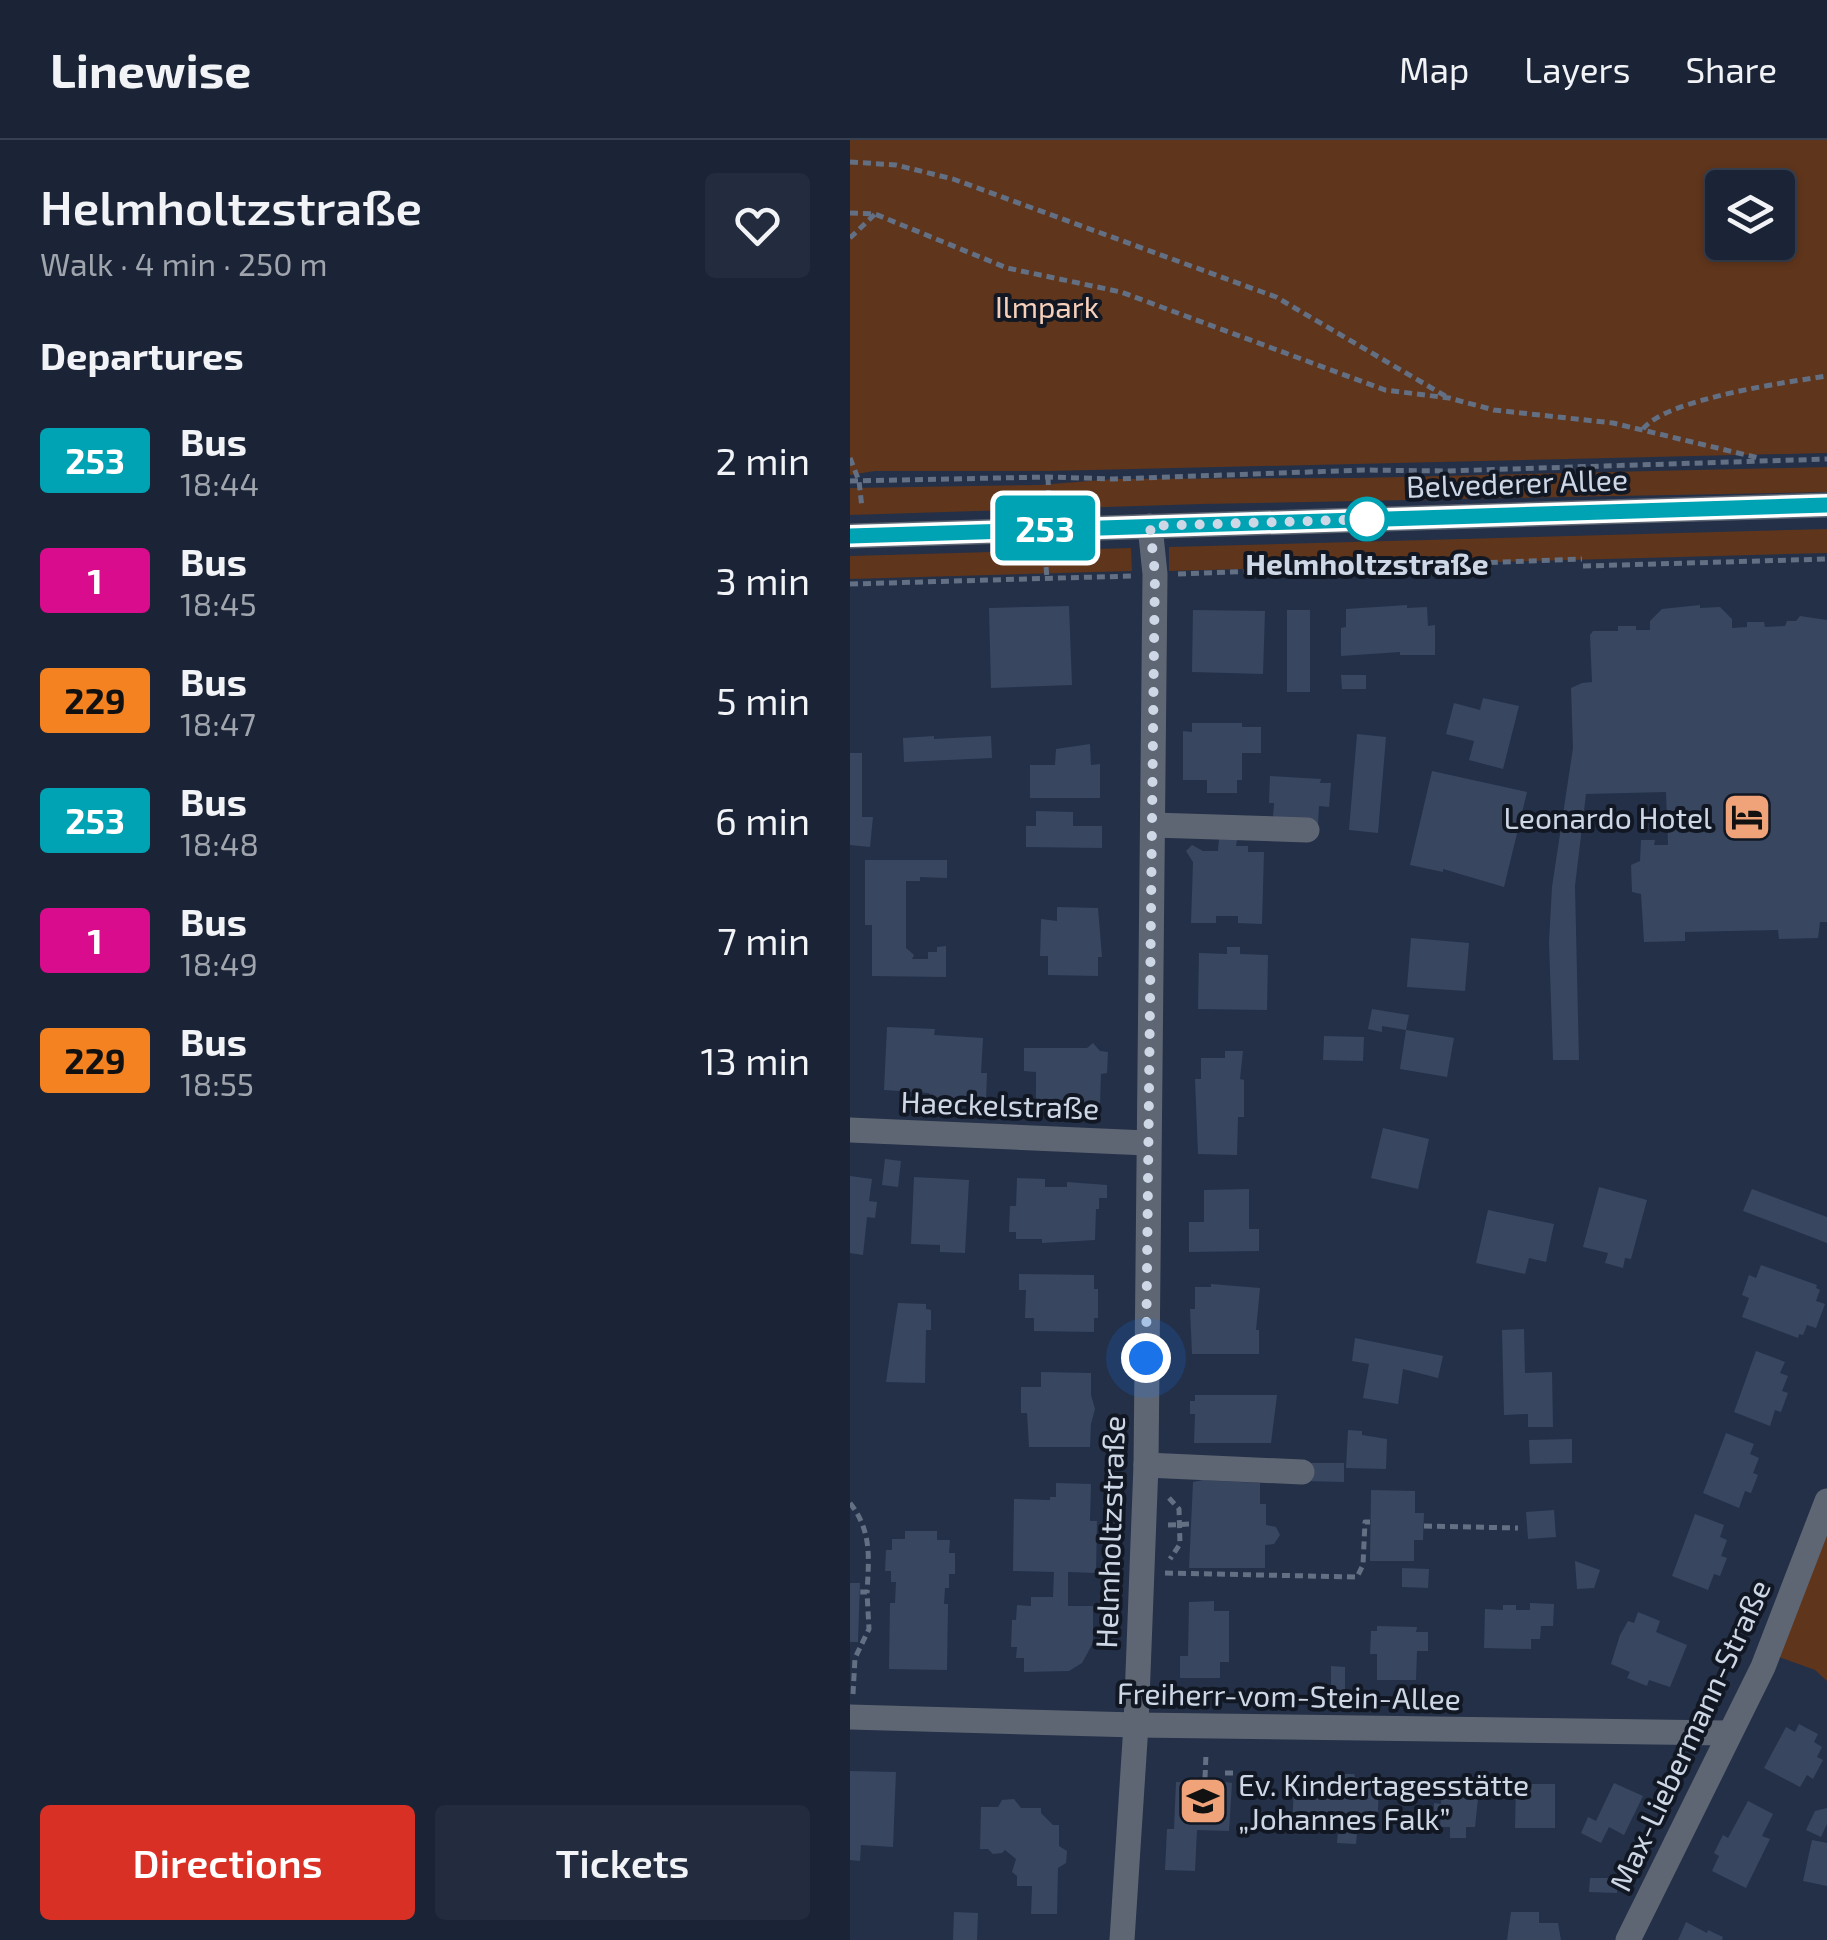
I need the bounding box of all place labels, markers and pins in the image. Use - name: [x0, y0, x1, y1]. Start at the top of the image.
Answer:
- marker: Helmholtzstraße: [1346, 498, 1388, 540]
- place label: Helmholtzstraße: [1245, 545, 1489, 581]
- hotel icon: Leonardo Hotel: [1721, 791, 1773, 843]
- place label: Leonardo Hotel: [1503, 799, 1712, 835]
- place label: Ev. Kindertagesstätte „Johannes Falk”: [1238, 1766, 1529, 1836]
- school or university icon: Ev. Kindertagesstätte „Johannes Falk”: [1177, 1775, 1229, 1827]

